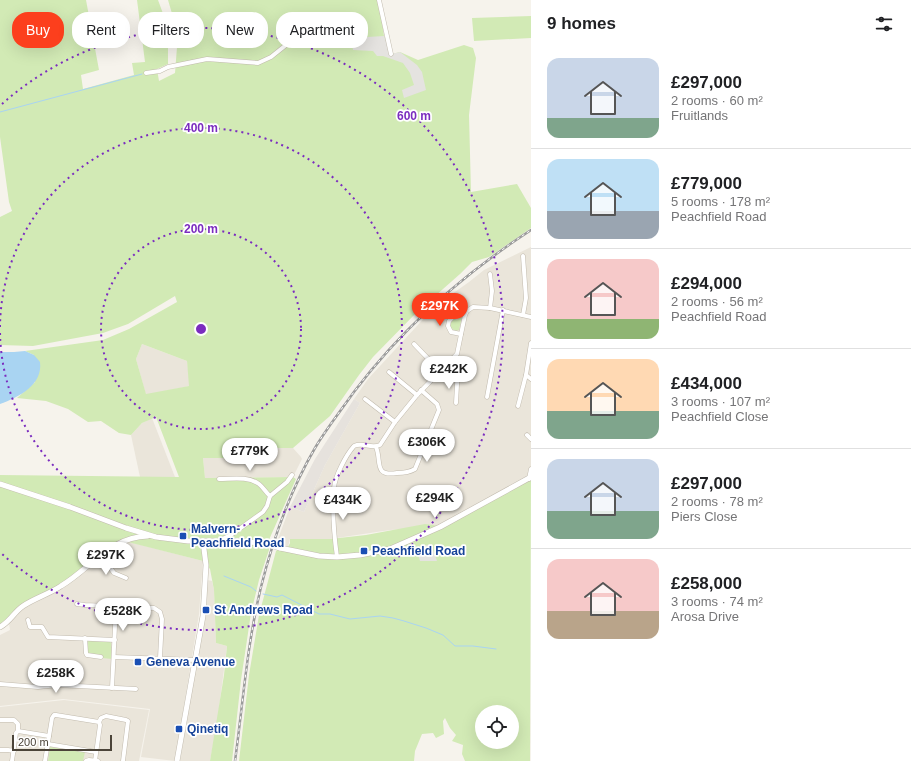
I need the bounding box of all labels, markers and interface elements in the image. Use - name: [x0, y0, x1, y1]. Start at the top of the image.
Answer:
- chip: Buy: [12, 12, 64, 48]
- chip: Rent: [72, 12, 130, 48]
- chip: Filters: [138, 12, 204, 48]
- chip: New: [212, 12, 268, 48]
- chip: Apartment: [276, 12, 368, 48]
- icon: filters: [873, 13, 895, 35]
- text: 9 homes: [547, 14, 616, 33]
- text: £297,000: [671, 73, 742, 92]
- icon: home: [579, 74, 627, 122]
- text: 2 rooms · 60 m²: [671, 93, 763, 108]
- text: Fruitlands: [671, 108, 728, 123]
- text: 600 m: [397, 109, 431, 123]
- text: 400 m: [184, 121, 218, 135]
- text: £779,000: [671, 174, 742, 193]
- icon: home: [579, 175, 627, 223]
- text: 5 rooms · 178 m²: [671, 194, 770, 209]
- text: Peachfield Road: [671, 209, 766, 224]
- text: 200 m: [184, 222, 218, 236]
- text: £294,000: [671, 274, 742, 293]
- icon: home: [579, 275, 627, 323]
- pin: £297K: [412, 293, 468, 327]
- text: 2 rooms · 56 m²: [671, 294, 763, 309]
- text: £297K: [421, 298, 459, 313]
- text: Peachfield Road: [671, 309, 766, 324]
- centre of rings: [194, 322, 208, 336]
- pin: £242K: [421, 356, 477, 390]
- text: £242K: [430, 361, 468, 376]
- text: £434,000: [671, 374, 742, 393]
- icon: home: [579, 375, 627, 423]
- text: 3 rooms · 107 m²: [671, 394, 770, 409]
- text: Peachfield Close: [671, 409, 769, 424]
- pin: £306K: [399, 429, 455, 463]
- text: £306K: [408, 434, 446, 449]
- pin: £779K: [222, 438, 278, 472]
- text: £779K: [231, 443, 269, 458]
- text: £297,000: [671, 474, 742, 493]
- icon: home: [579, 475, 627, 523]
- pin: £294K: [407, 485, 463, 519]
- pin: £434K: [315, 487, 371, 521]
- text: £294K: [416, 490, 454, 505]
- text: £434K: [324, 492, 362, 507]
- text: 2 rooms · 78 m²: [671, 494, 763, 509]
- text: Piers Close: [671, 509, 737, 524]
- place label: Malvern- Peachfield Road: [191, 522, 284, 550]
- marker: Malvern- Peachfield Road: [178, 531, 188, 541]
- pin: £297K: [78, 542, 134, 576]
- place label: Peachfield Road: [372, 544, 465, 558]
- marker: Peachfield Road: [359, 546, 369, 556]
- text: £297K: [87, 547, 125, 562]
- text: £258,000: [671, 574, 742, 593]
- icon: home: [579, 575, 627, 623]
- text: 3 rooms · 74 m²: [671, 594, 763, 609]
- pin: £528K: [95, 598, 151, 632]
- text: £528K: [104, 603, 142, 618]
- place label: St Andrews Road: [214, 603, 313, 617]
- marker: St Andrews Road: [201, 605, 211, 615]
- text: Arosa Drive: [671, 609, 739, 624]
- place label: Geneva Avenue: [146, 655, 235, 669]
- marker: Geneva Avenue: [133, 657, 143, 667]
- pin: £258K: [28, 660, 84, 694]
- text: £258K: [37, 665, 75, 680]
- map controls: [475, 705, 519, 749]
- button: locate: [475, 705, 519, 749]
- place label: Qinetiq: [187, 722, 228, 736]
- marker: Qinetiq: [174, 724, 184, 734]
- scale bar: [12, 733, 112, 752]
- text: 200 m: [18, 736, 49, 748]

